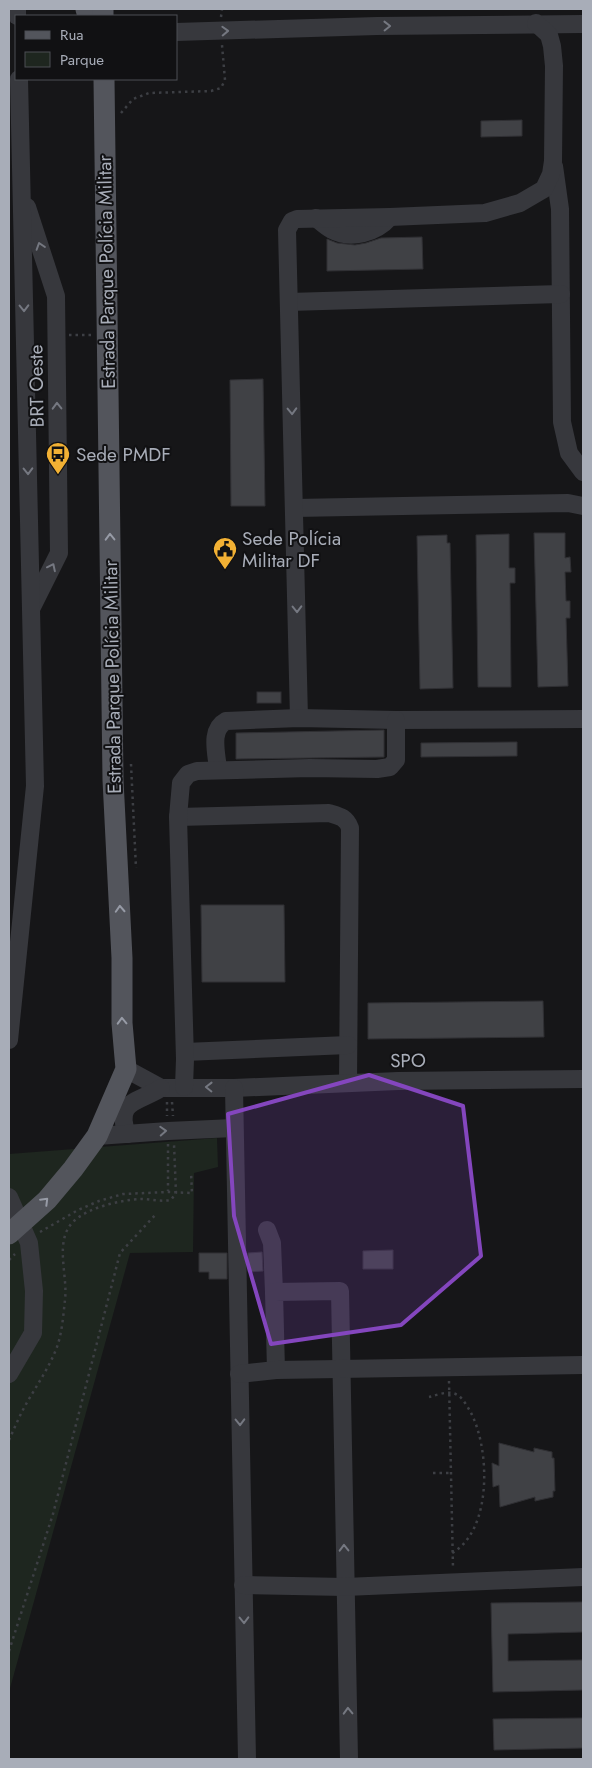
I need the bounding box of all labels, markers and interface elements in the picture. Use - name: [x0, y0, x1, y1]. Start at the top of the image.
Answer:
- legend: [15, 15, 178, 80]
- one-way arrow: [384, 21, 392, 31]
- text: Rua: [60, 24, 84, 46]
- one-way arrow: [221, 25, 229, 36]
- text: Parque: [60, 49, 104, 71]
- street label: Estrada Parque Polícia Militar: [91, 154, 122, 389]
- one-way arrow: [35, 242, 45, 251]
- one-way arrow: [19, 305, 29, 313]
- street label: BRT Oeste: [22, 344, 51, 428]
- one-way arrow: [52, 402, 63, 410]
- one-way arrow: [287, 408, 297, 416]
- bus stop icon: Sede PMDF: [45, 441, 71, 475]
- place label: Sede PMDF: [76, 441, 171, 468]
- one-way arrow: [22, 467, 33, 475]
- place label: Sede Polícia Militar DF: [242, 525, 341, 574]
- one-way arrow: [105, 532, 115, 540]
- public building icon: Sede Polícia Militar DF: [212, 536, 238, 570]
- street label: Estrada Parque Polícia Militar: [97, 559, 128, 794]
- one-way arrow: [46, 563, 57, 572]
- one-way arrow: [292, 605, 302, 613]
- one-way arrow: [114, 905, 125, 913]
- one-way arrow: [117, 1017, 127, 1024]
- street label: SPO: [390, 1047, 426, 1074]
- one-way arrow: [205, 1082, 213, 1092]
- one-way arrow: [159, 1126, 167, 1137]
- one-way arrow: [39, 1198, 48, 1207]
- one-way arrow: [235, 1419, 245, 1427]
- one-way arrow: [339, 1544, 349, 1552]
- one-way arrow: [239, 1616, 249, 1624]
- one-way arrow: [342, 1706, 353, 1714]

